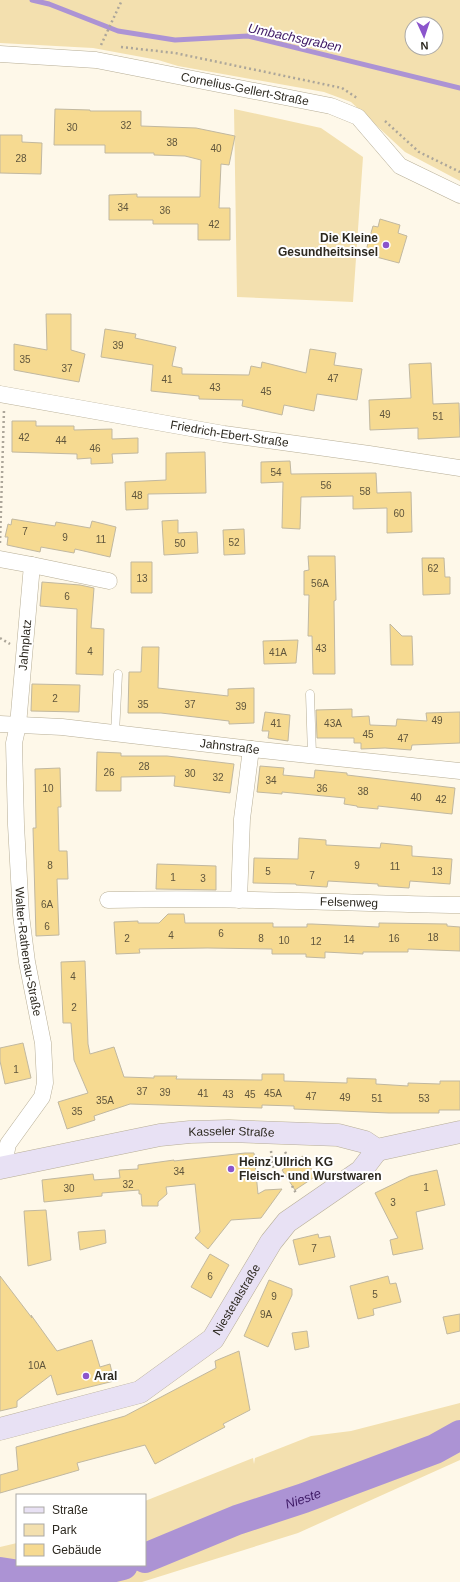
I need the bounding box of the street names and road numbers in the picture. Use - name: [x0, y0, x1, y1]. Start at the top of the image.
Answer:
- street label: Cornelius-Gellert-Straße: [180, 70, 311, 109]
- street label: Friedrich-Ebert-Straße: [169, 418, 290, 450]
- street label: Jahnplatz: [16, 619, 34, 671]
- street label: Jahnstraße: [199, 736, 261, 757]
- street label: Walter-Rathenau-Straße: [12, 887, 45, 1018]
- street label: Felsenweg: [320, 895, 378, 910]
- street label: Kasseler Straße: [188, 1124, 275, 1140]
- street label: Niestetalstraße: [210, 1261, 264, 1338]

